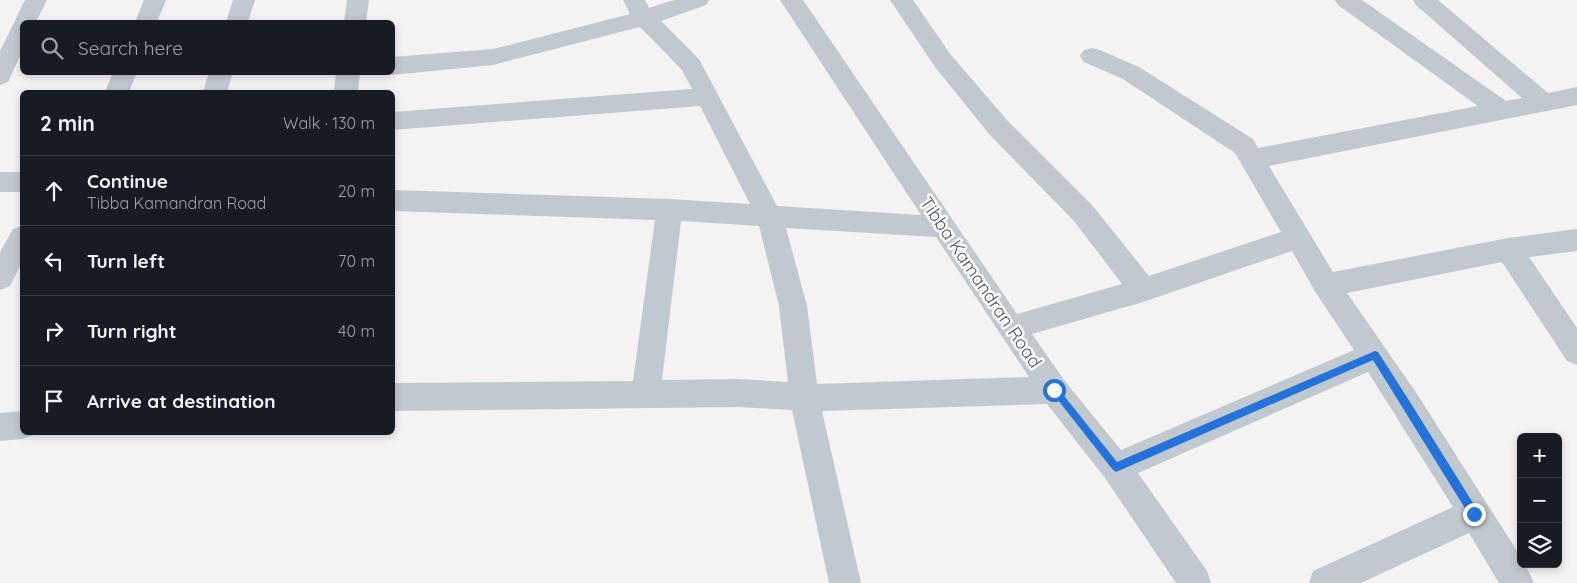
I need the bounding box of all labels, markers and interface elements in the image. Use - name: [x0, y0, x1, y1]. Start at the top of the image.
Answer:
- search box: [20, 20, 395, 75]
- icon: search: [38, 34, 66, 62]
- text: Search here: [78, 36, 183, 60]
- text: 2 min: [40, 110, 95, 136]
- text: Walk · 130 m: [283, 113, 375, 133]
- text: Continue: [87, 169, 168, 193]
- icon: ahead: [40, 177, 68, 205]
- text: 20 m: [338, 181, 375, 201]
- street label: Tibba Kamandran Road: [915, 192, 1047, 372]
- text: Tibba Kamandran Road: [87, 193, 266, 213]
- icon: left: [40, 247, 68, 275]
- text: Turn left: [87, 249, 165, 273]
- text: 70 m: [338, 251, 375, 271]
- icon: right: [40, 317, 68, 345]
- text: Turn right: [87, 319, 176, 343]
- text: 40 m: [338, 321, 375, 341]
- route start: [1043, 379, 1066, 402]
- icon: arrive: [40, 387, 68, 415]
- text: Arrive at destination: [87, 389, 276, 413]
- map controls: [1517, 433, 1562, 568]
- button: +: [1517, 433, 1562, 478]
- button: −: [1517, 478, 1562, 523]
- route end: [1463, 503, 1486, 526]
- button: layers: [1517, 523, 1562, 568]

